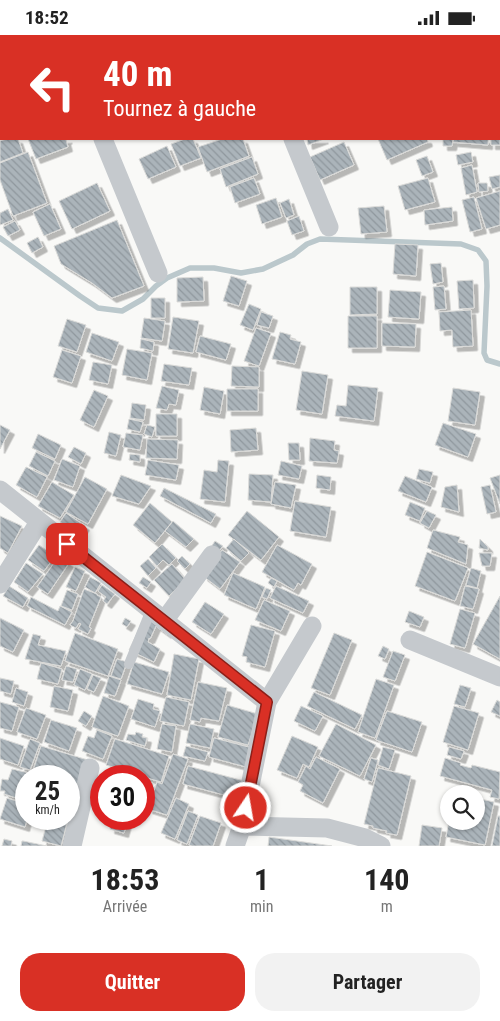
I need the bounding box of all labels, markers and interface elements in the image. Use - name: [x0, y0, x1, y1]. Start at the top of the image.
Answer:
- text: 18:52: [25, 6, 69, 29]
- text: 40 m: [103, 54, 172, 95]
- icon: left: [20, 55, 85, 120]
- text: Tournez à gauche: [103, 96, 256, 121]
- pin: [46, 523, 88, 565]
- icon: arrive: [53, 530, 81, 558]
- speed limit sign: 30: [90, 765, 155, 830]
- text: 25: [35, 777, 60, 806]
- position arrow: [219, 781, 271, 833]
- map controls: [440, 785, 485, 830]
- button: search: [440, 785, 485, 830]
- text: km/h: [35, 803, 60, 817]
- text: 18:53: [91, 862, 159, 897]
- text: 1: [254, 862, 269, 897]
- text: 140: [364, 862, 409, 897]
- text: Arrivée: [103, 897, 147, 916]
- text: min: [250, 897, 273, 916]
- text: m: [381, 897, 393, 916]
- button: Quitter: [20, 953, 245, 1011]
- button: Partager: [255, 953, 480, 1011]

